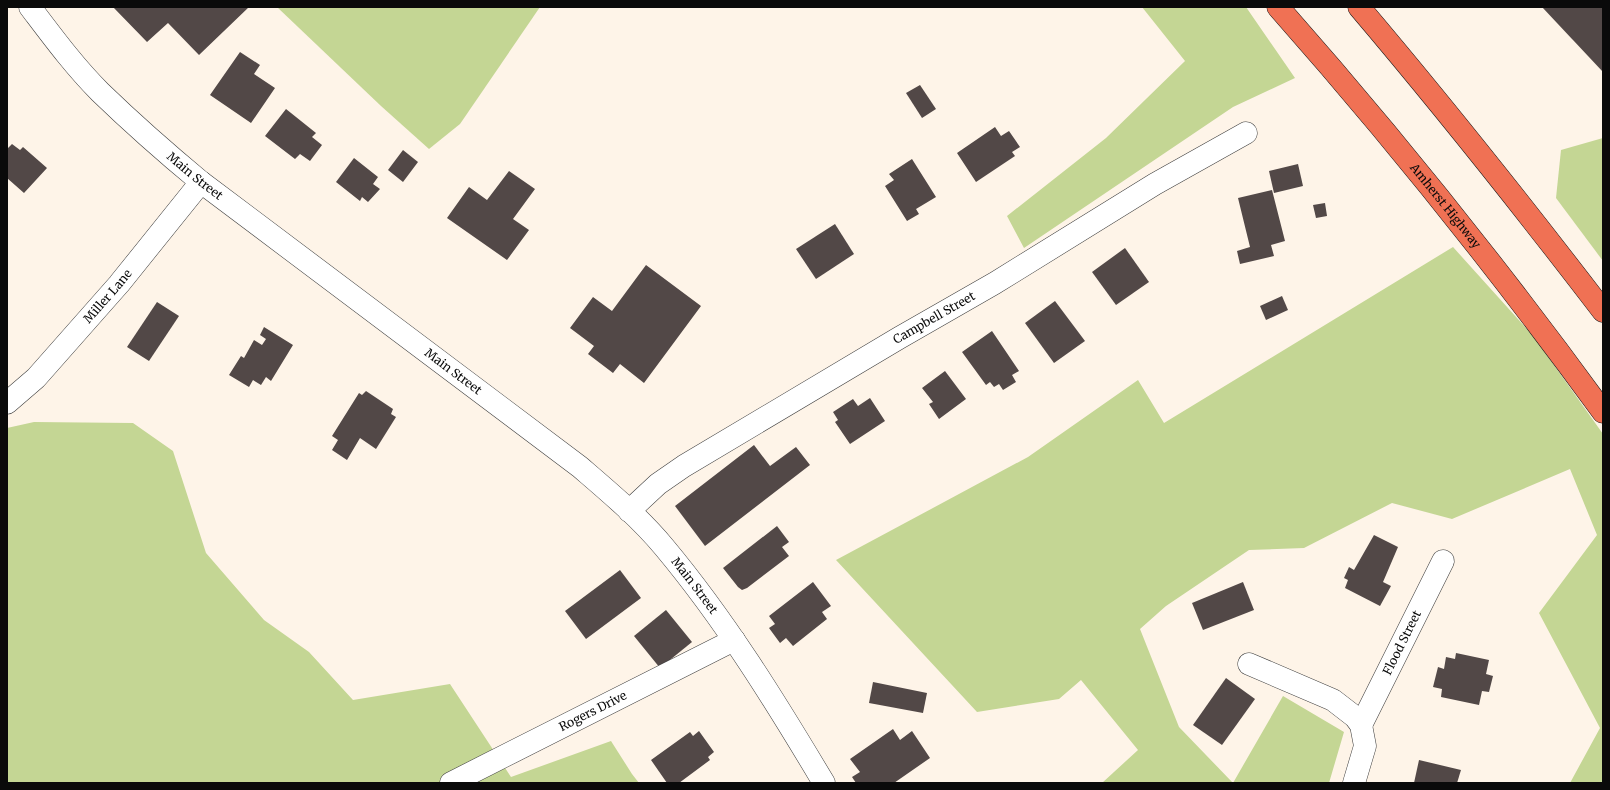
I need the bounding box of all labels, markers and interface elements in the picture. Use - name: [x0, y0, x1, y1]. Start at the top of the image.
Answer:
- street label: Main Street: [164, 149, 226, 203]
- street label: Amherst Highway: [1406, 159, 1484, 251]
- street label: Miller Lane: [80, 266, 135, 326]
- street label: Campbell Street: [890, 288, 978, 347]
- street label: Main Street: [422, 345, 485, 398]
- street label: Main Street: [668, 554, 721, 617]
- street label: Flood Street: [1379, 607, 1424, 677]
- street label: Rogers Drive: [556, 687, 629, 734]

